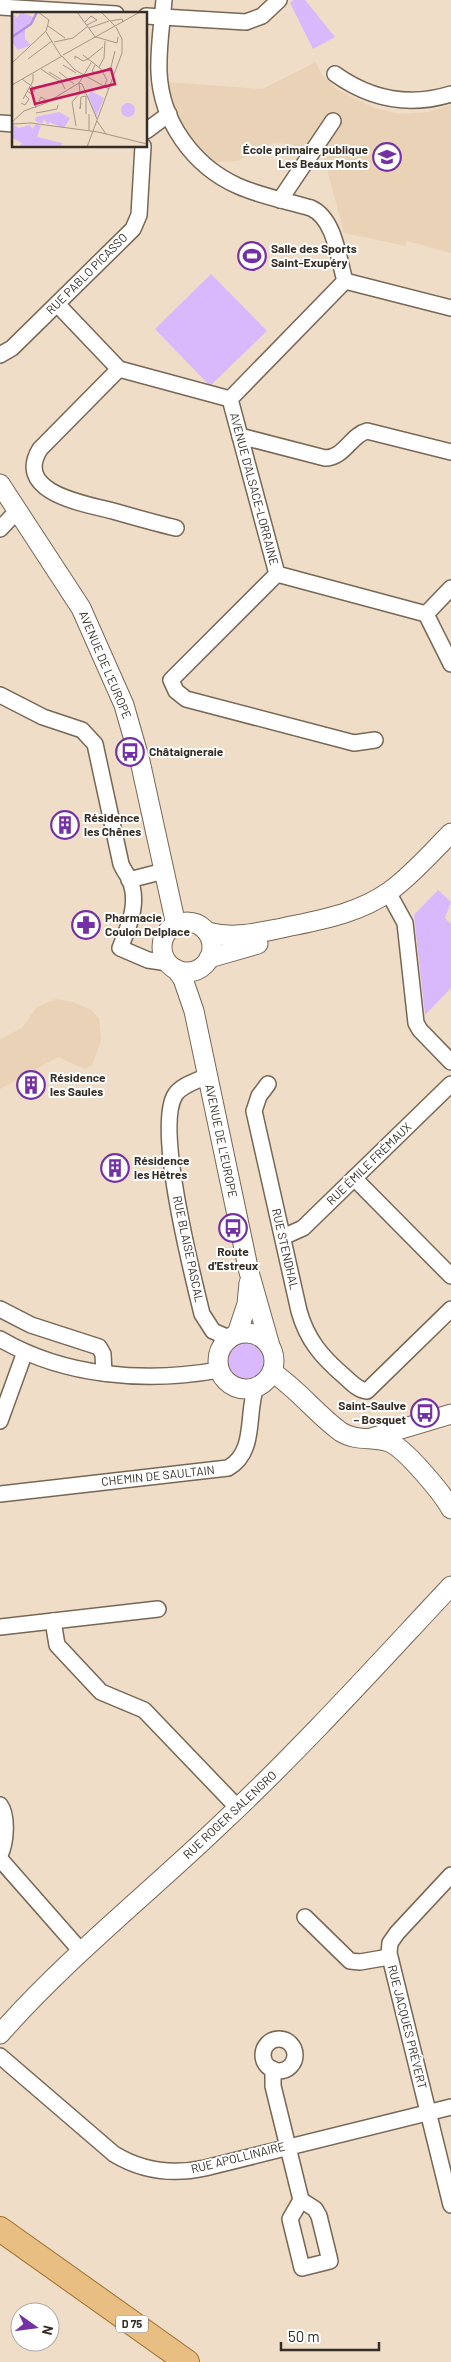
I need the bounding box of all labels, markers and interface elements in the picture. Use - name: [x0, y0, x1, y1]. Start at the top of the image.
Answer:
- inset map: [12, 12, 148, 148]
- place label: École primaire publique Les Beaux Monts: [243, 142, 368, 170]
- school or university icon: École primaire publique Les Beaux Monts: [372, 142, 402, 172]
- street label: RUE PABLO PICASSO: [43, 230, 130, 317]
- sports icon: Salle des Sports Saint-Exupéry: [237, 241, 267, 271]
- place label: Salle des Sports Saint-Exupéry: [271, 241, 357, 269]
- street label: AVENUE D'ALSACE-LORRAINE: [228, 411, 282, 566]
- street label: AVENUE DE L'EUROPE: [77, 609, 135, 721]
- bus stop icon: Châtaigneraie: [115, 737, 145, 767]
- place label: Châtaigneraie: [149, 744, 224, 758]
- building icon: Résidence les Chênes: [50, 810, 80, 840]
- place label: Résidence les Chênes: [84, 810, 141, 838]
- pharmacy icon: Pharmacie Coulon Delplace: [71, 910, 101, 940]
- place label: Pharmacie Coulon Delplace: [105, 910, 190, 938]
- building icon: Résidence les Saules: [16, 1070, 46, 1100]
- place label: Résidence les Saules: [50, 1070, 106, 1098]
- street label: AVENUE DE L'EUROPE: [203, 1083, 241, 1199]
- street label: RUE ÉMILE FRÉMAUX: [323, 1119, 414, 1207]
- building icon: Résidence les Hêtres: [100, 1153, 130, 1183]
- place label: Résidence les Hêtres: [134, 1153, 190, 1181]
- street label: RUE BLAISE PASCAL: [171, 1194, 207, 1304]
- street label: RUE STENDHAL: [270, 1207, 302, 1291]
- bus stop icon: Route d'Estreux: [218, 1213, 248, 1243]
- place label: Route d'Estreux: [208, 1244, 259, 1272]
- place label: Saint-Saulve – Bosquet: [338, 1398, 406, 1426]
- bus stop icon: Saint-Saulve – Bosquet: [410, 1398, 440, 1428]
- street label: CHEMIN DE SAULTAIN: [100, 1462, 215, 1488]
- street label: RUE ROGER SALENGRO: [180, 1767, 279, 1861]
- street label: RUE JACQUES PRÉVERT: [386, 1963, 430, 2090]
- street label: RUE APOLLINAIRE: [189, 2139, 286, 2175]
- north arrow: [10, 2302, 60, 2352]
- road number: D 75: [116, 2316, 148, 2332]
- scale bar: [281, 2320, 378, 2352]
- text: N: [39, 2324, 57, 2337]
- text: 50 m: [288, 2327, 320, 2345]

